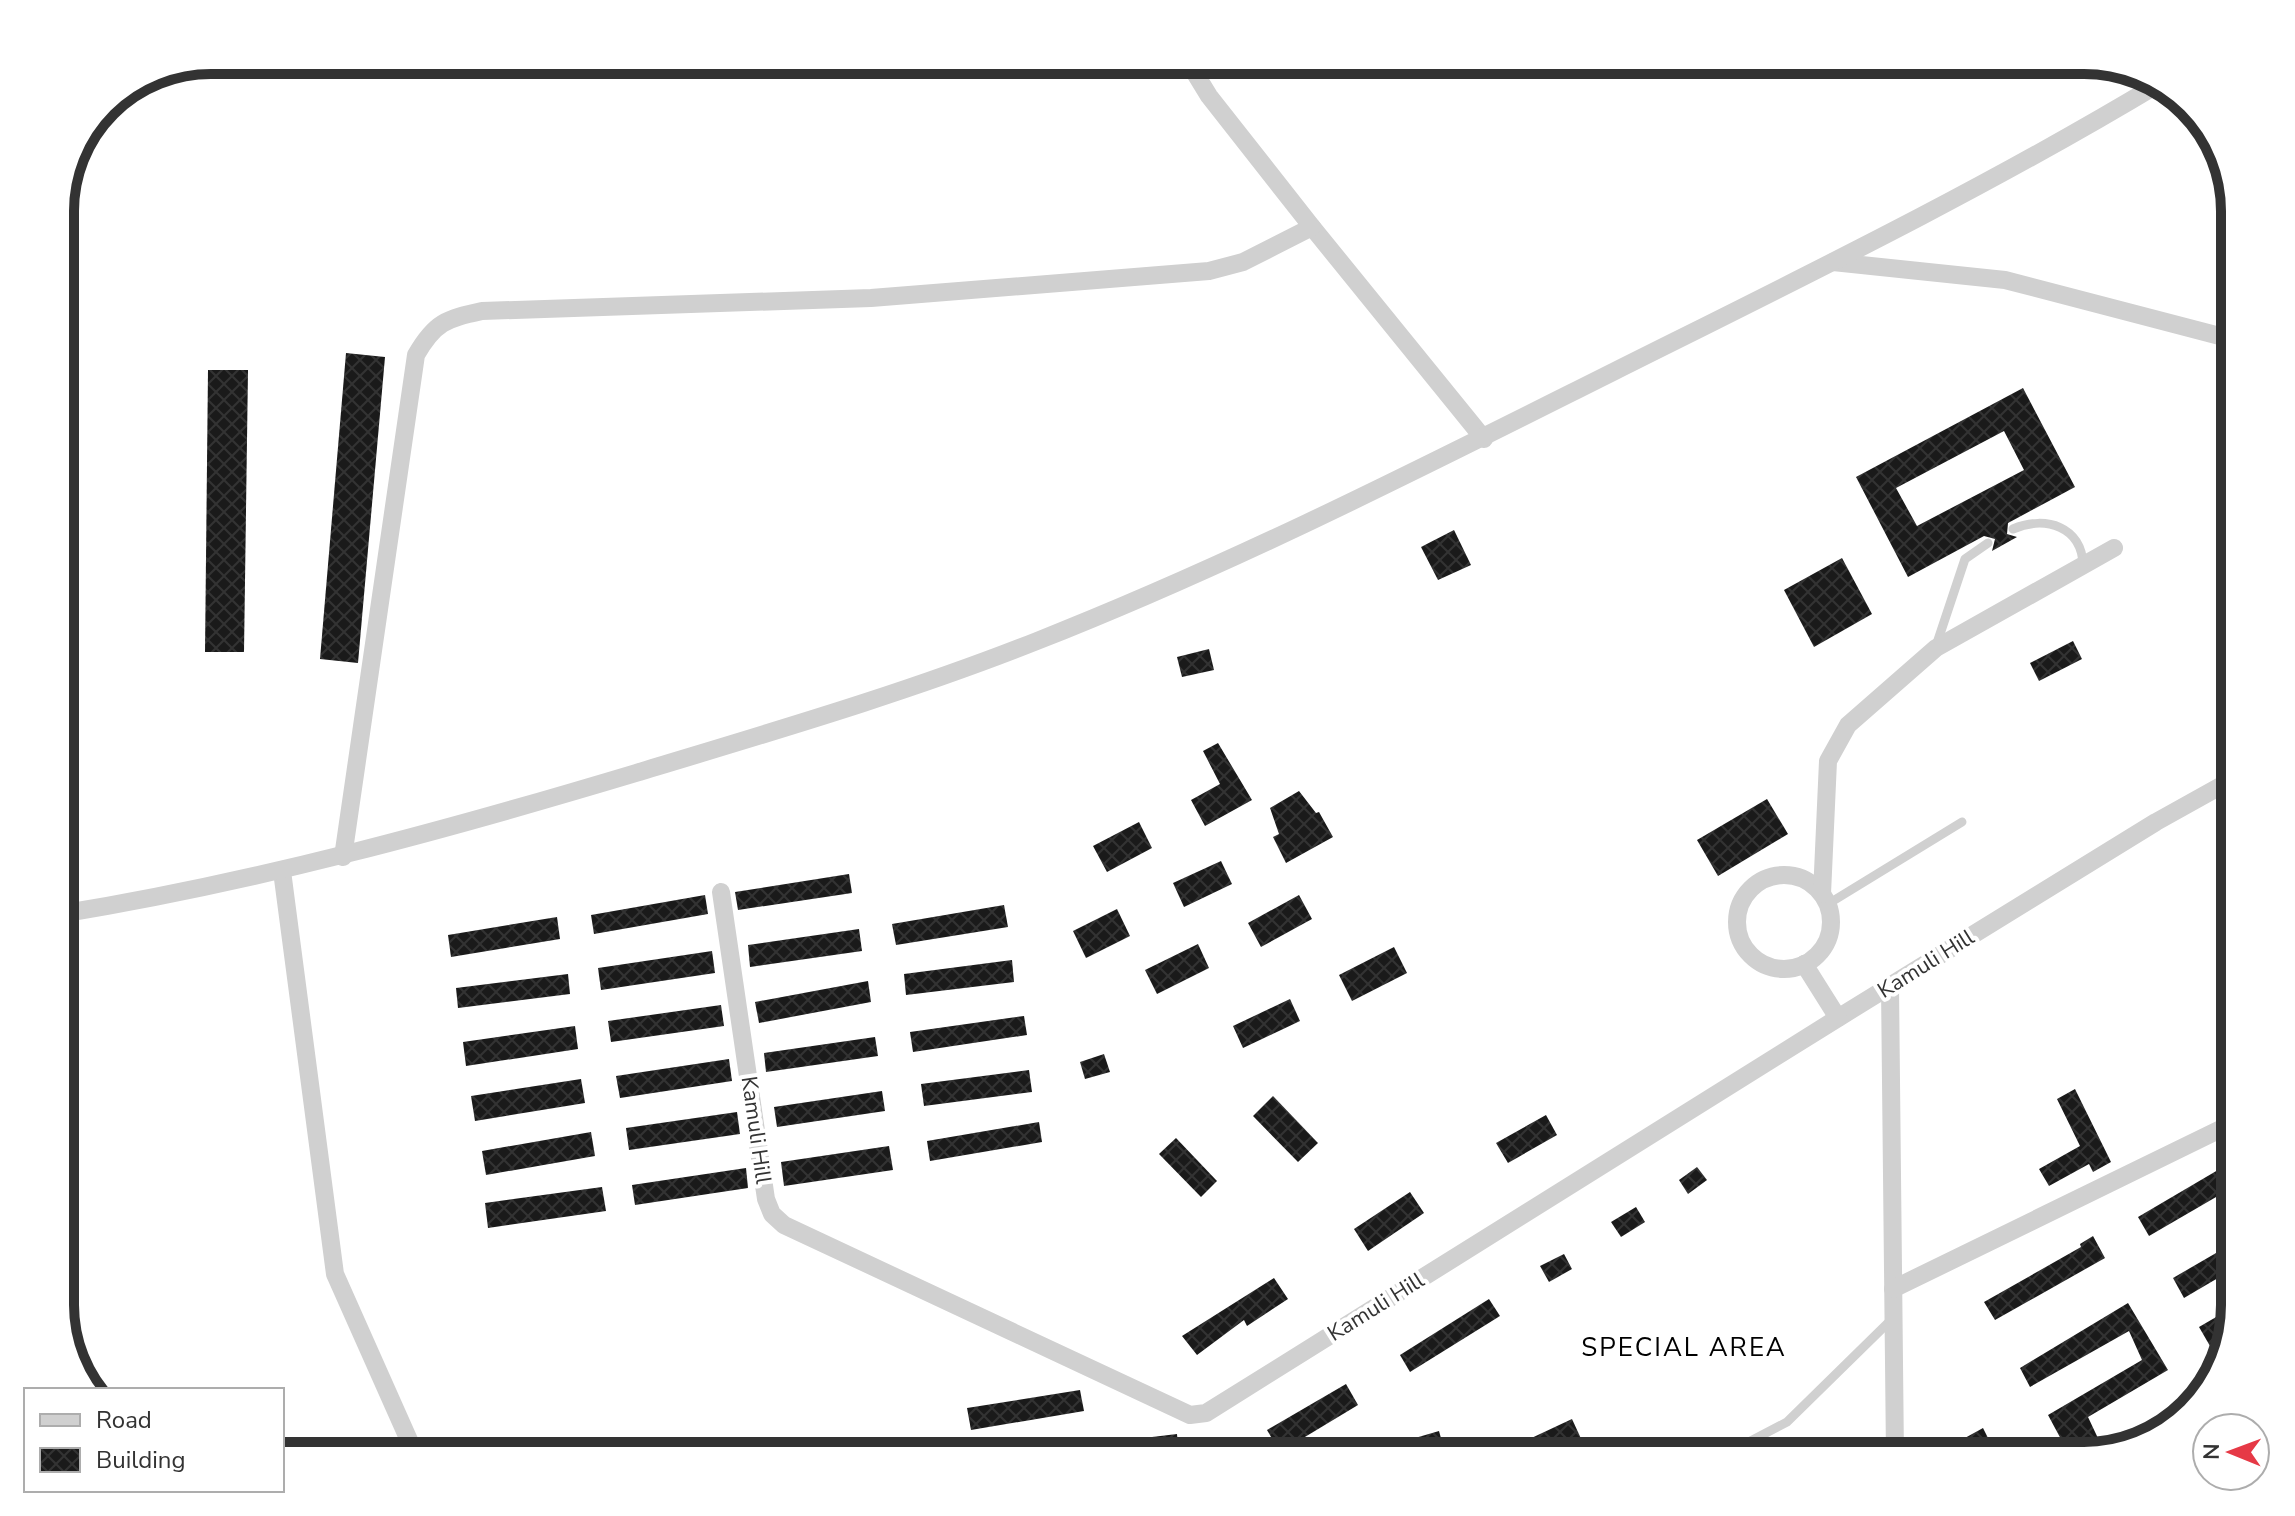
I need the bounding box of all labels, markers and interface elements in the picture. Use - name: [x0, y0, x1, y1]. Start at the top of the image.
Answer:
- street label: Kamuli Hill: [1872, 922, 1980, 1006]
- street label: Kamuli Hill: [734, 1074, 778, 1186]
- street label: Kamuli Hill: [1322, 1265, 1430, 1349]
- district label: SPECIAL AREA: [1581, 1330, 1787, 1365]
- legend: [24, 1388, 284, 1492]
- text: Road: [96, 1404, 152, 1436]
- north arrow: [2191, 1412, 2271, 1492]
- text: N: [2197, 1443, 2227, 1460]
- text: Building: [96, 1444, 186, 1476]

